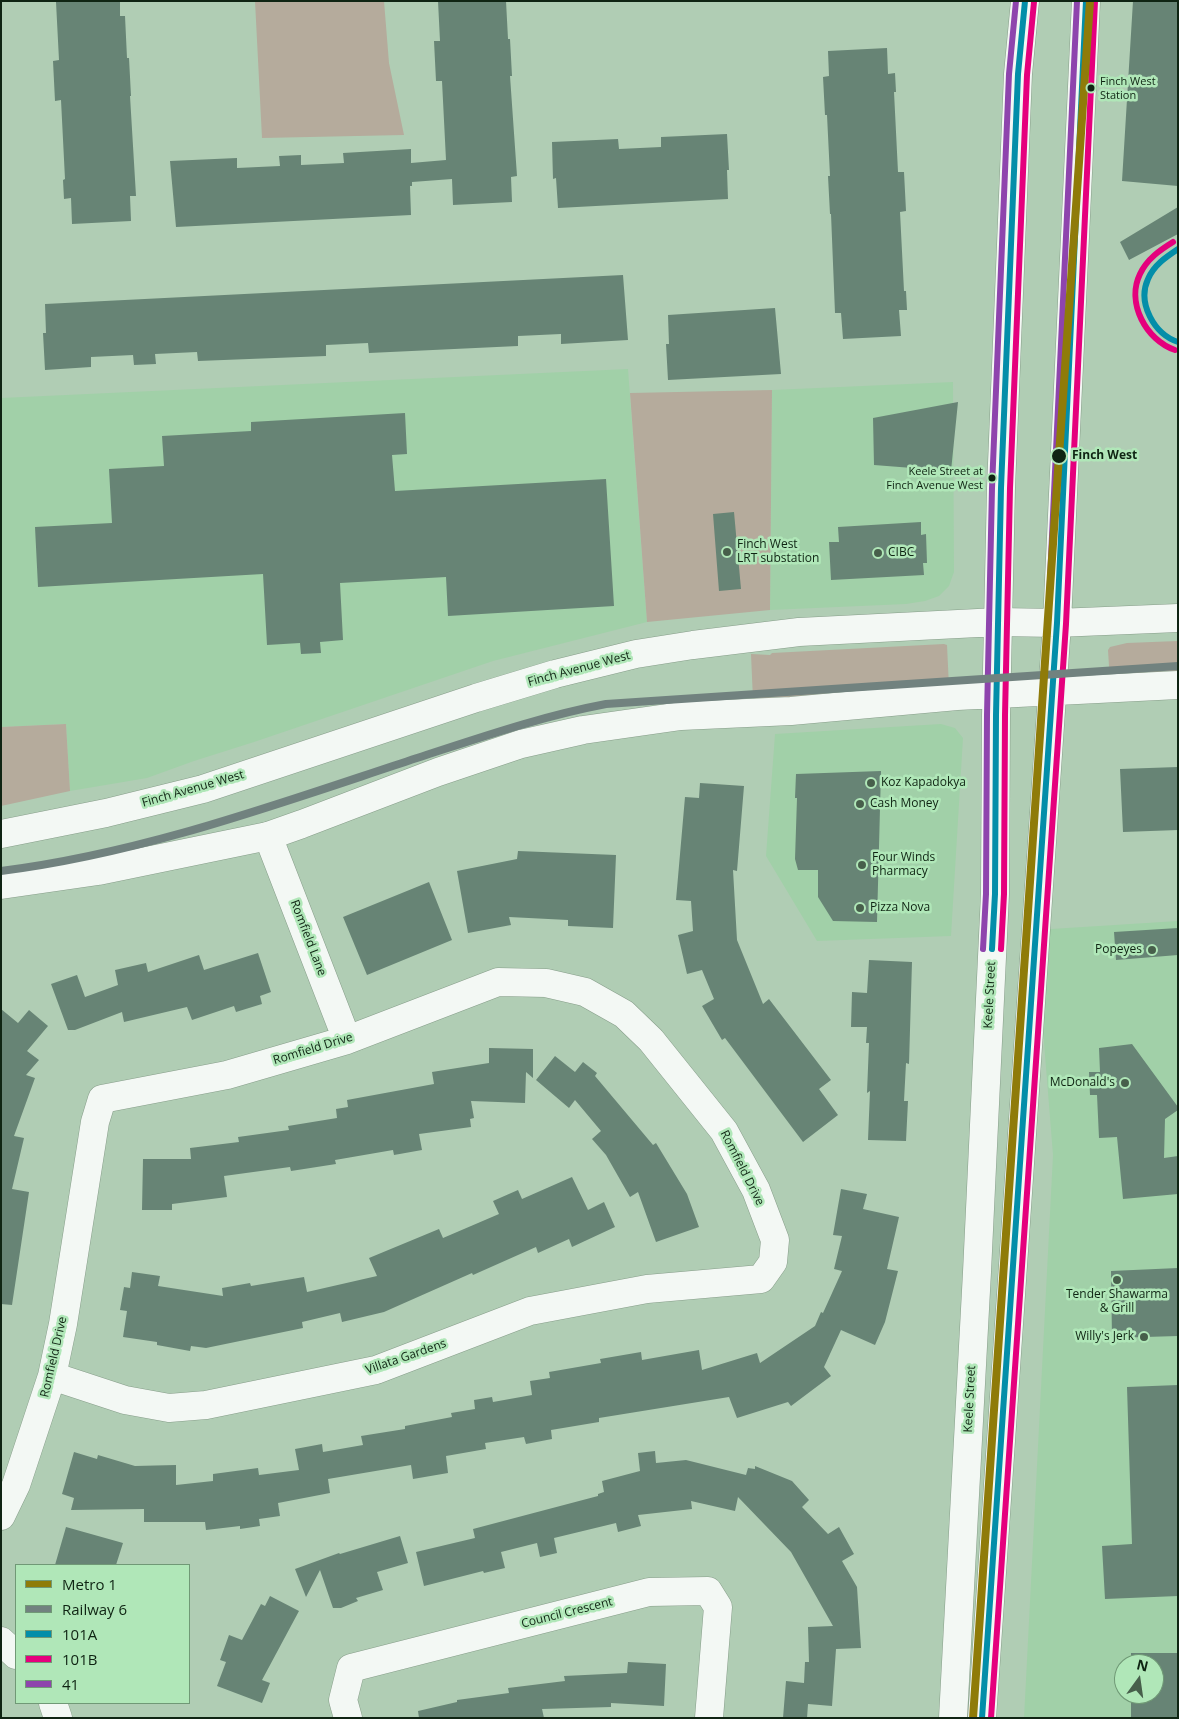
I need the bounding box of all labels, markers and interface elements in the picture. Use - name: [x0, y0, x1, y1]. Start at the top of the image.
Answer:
- place label: Finch West Station: [1100, 75, 1156, 101]
- marker: Finch West Station: [1086, 83, 1096, 93]
- marker: Finch West: [1050, 447, 1068, 465]
- place label: Finch West: [1072, 449, 1137, 463]
- place label: Keele Street at Finch Avenue West: [886, 465, 983, 491]
- marker: Keele Street at Finch Avenue West: [987, 473, 997, 483]
- place label: Finch West LRT substation: [737, 538, 819, 566]
- marker: Finch West LRT substation: [721, 546, 733, 558]
- place label: CIBC: [888, 546, 914, 560]
- marker: CIBC: [872, 547, 884, 559]
- street label: Finch Avenue West: [526, 648, 632, 690]
- street label: Finch Avenue West: [140, 768, 246, 810]
- place label: Koz Kapadokya: [881, 776, 966, 790]
- marker: Koz Kapadokya: [865, 777, 877, 789]
- place label: Cash Money: [870, 797, 939, 811]
- marker: Cash Money: [854, 798, 866, 810]
- place label: Four Winds Pharmacy: [872, 851, 935, 879]
- marker: Four Winds Pharmacy: [856, 859, 868, 871]
- street label: Romfield Lane: [287, 898, 329, 978]
- place label: Pizza Nova: [870, 901, 930, 915]
- marker: Pizza Nova: [854, 902, 866, 914]
- place label: Popeyes: [1095, 943, 1142, 957]
- marker: Popeyes: [1146, 944, 1158, 956]
- street label: Keele Street: [981, 961, 999, 1029]
- street label: Romfield Drive: [271, 1030, 355, 1068]
- place label: McDonald's: [1050, 1076, 1115, 1090]
- marker: McDonald's: [1119, 1077, 1131, 1089]
- street label: Romfield Drive: [717, 1128, 767, 1208]
- marker: Tender Shawarma & Grill: [1111, 1274, 1123, 1286]
- place label: Tender Shawarma & Grill: [1066, 1288, 1168, 1316]
- street label: Romfield Drive: [38, 1315, 70, 1399]
- place label: Willy's Jerk: [1075, 1330, 1134, 1344]
- marker: Willy's Jerk: [1138, 1331, 1150, 1343]
- street label: Villata Gardens: [364, 1336, 448, 1378]
- street label: Keele Street: [961, 1365, 979, 1433]
- legend: [15, 1564, 190, 1704]
- text: Metro 1: [62, 1574, 117, 1594]
- street label: Council Crescent: [520, 1595, 614, 1631]
- text: Railway 6: [62, 1599, 127, 1619]
- text: 101A: [62, 1624, 97, 1644]
- text: 101B: [62, 1649, 97, 1669]
- north arrow: [1114, 1654, 1164, 1704]
- text: N: [1135, 1654, 1150, 1676]
- text: 41: [62, 1674, 79, 1694]

